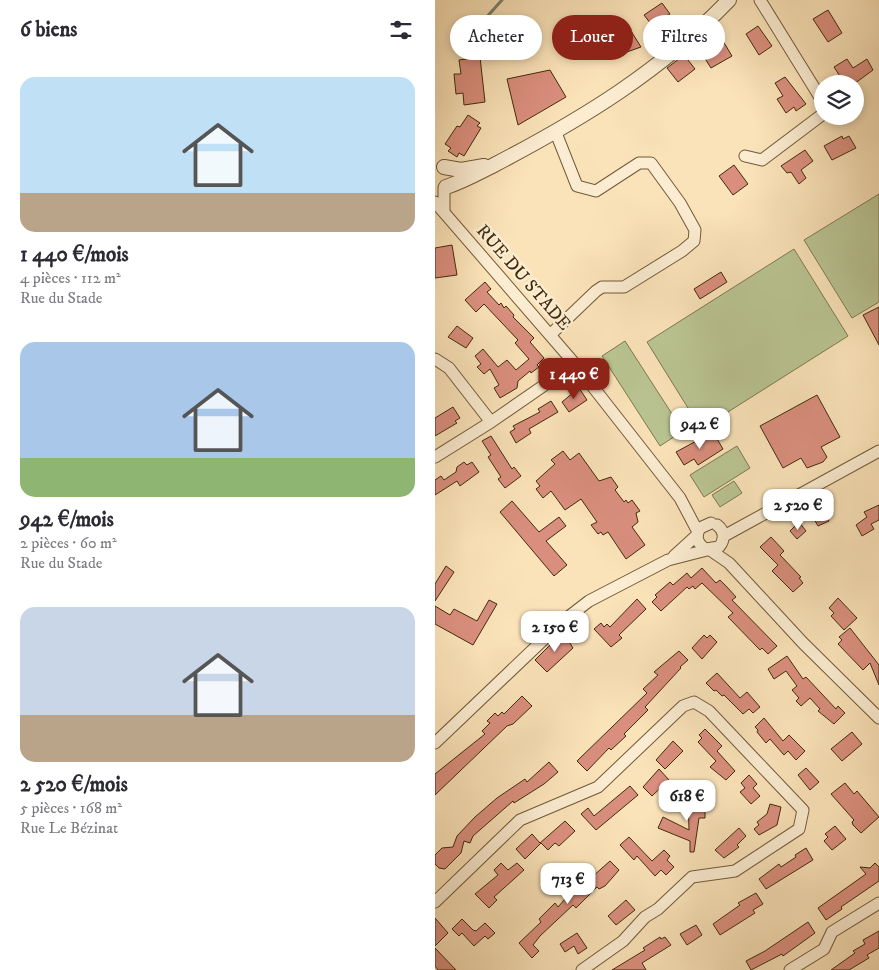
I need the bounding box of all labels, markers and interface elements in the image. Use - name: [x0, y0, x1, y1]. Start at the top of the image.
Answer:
- chip: Acheter: [450, 15, 542, 60]
- chip: Louer: [552, 15, 633, 60]
- chip: Filtres: [643, 15, 725, 60]
- icon: filters: [387, 16, 415, 44]
- text: 6 biens: [20, 17, 77, 43]
- map controls: [814, 75, 864, 125]
- button: layers: [814, 75, 864, 125]
- icon: home: [173, 110, 263, 200]
- street label: RUE DU STADE: [471, 220, 575, 335]
- text: 1 440 €/mois: [20, 242, 129, 268]
- text: 4 pièces · 112 m²: [20, 268, 121, 288]
- text: Rue du Stade: [20, 288, 102, 308]
- pin: 1 440 €: [528, 358, 620, 400]
- text: 1 440 €: [549, 364, 599, 384]
- icon: home: [173, 375, 263, 465]
- pin: 942 €: [665, 408, 735, 450]
- text: 942 €: [681, 414, 719, 434]
- pin: 2 520 €: [752, 488, 844, 531]
- text: 2 520 €: [774, 495, 822, 515]
- text: 942 €/mois: [20, 507, 114, 533]
- text: 2 pièces · 60 m²: [20, 533, 117, 553]
- text: Rue du Stade: [20, 553, 102, 573]
- pin: 2 150 €: [509, 610, 601, 653]
- text: 2 150 €: [532, 617, 578, 637]
- icon: home: [173, 640, 263, 730]
- text: 2 520 €/mois: [20, 772, 128, 798]
- pin: 618 €: [652, 780, 722, 822]
- text: 618 €: [670, 786, 704, 806]
- text: 5 pièces · 168 m²: [20, 798, 122, 818]
- text: Rue Le Bézinat: [20, 818, 118, 838]
- pin: 713 €: [533, 862, 603, 905]
- text: 713 €: [551, 869, 585, 889]

